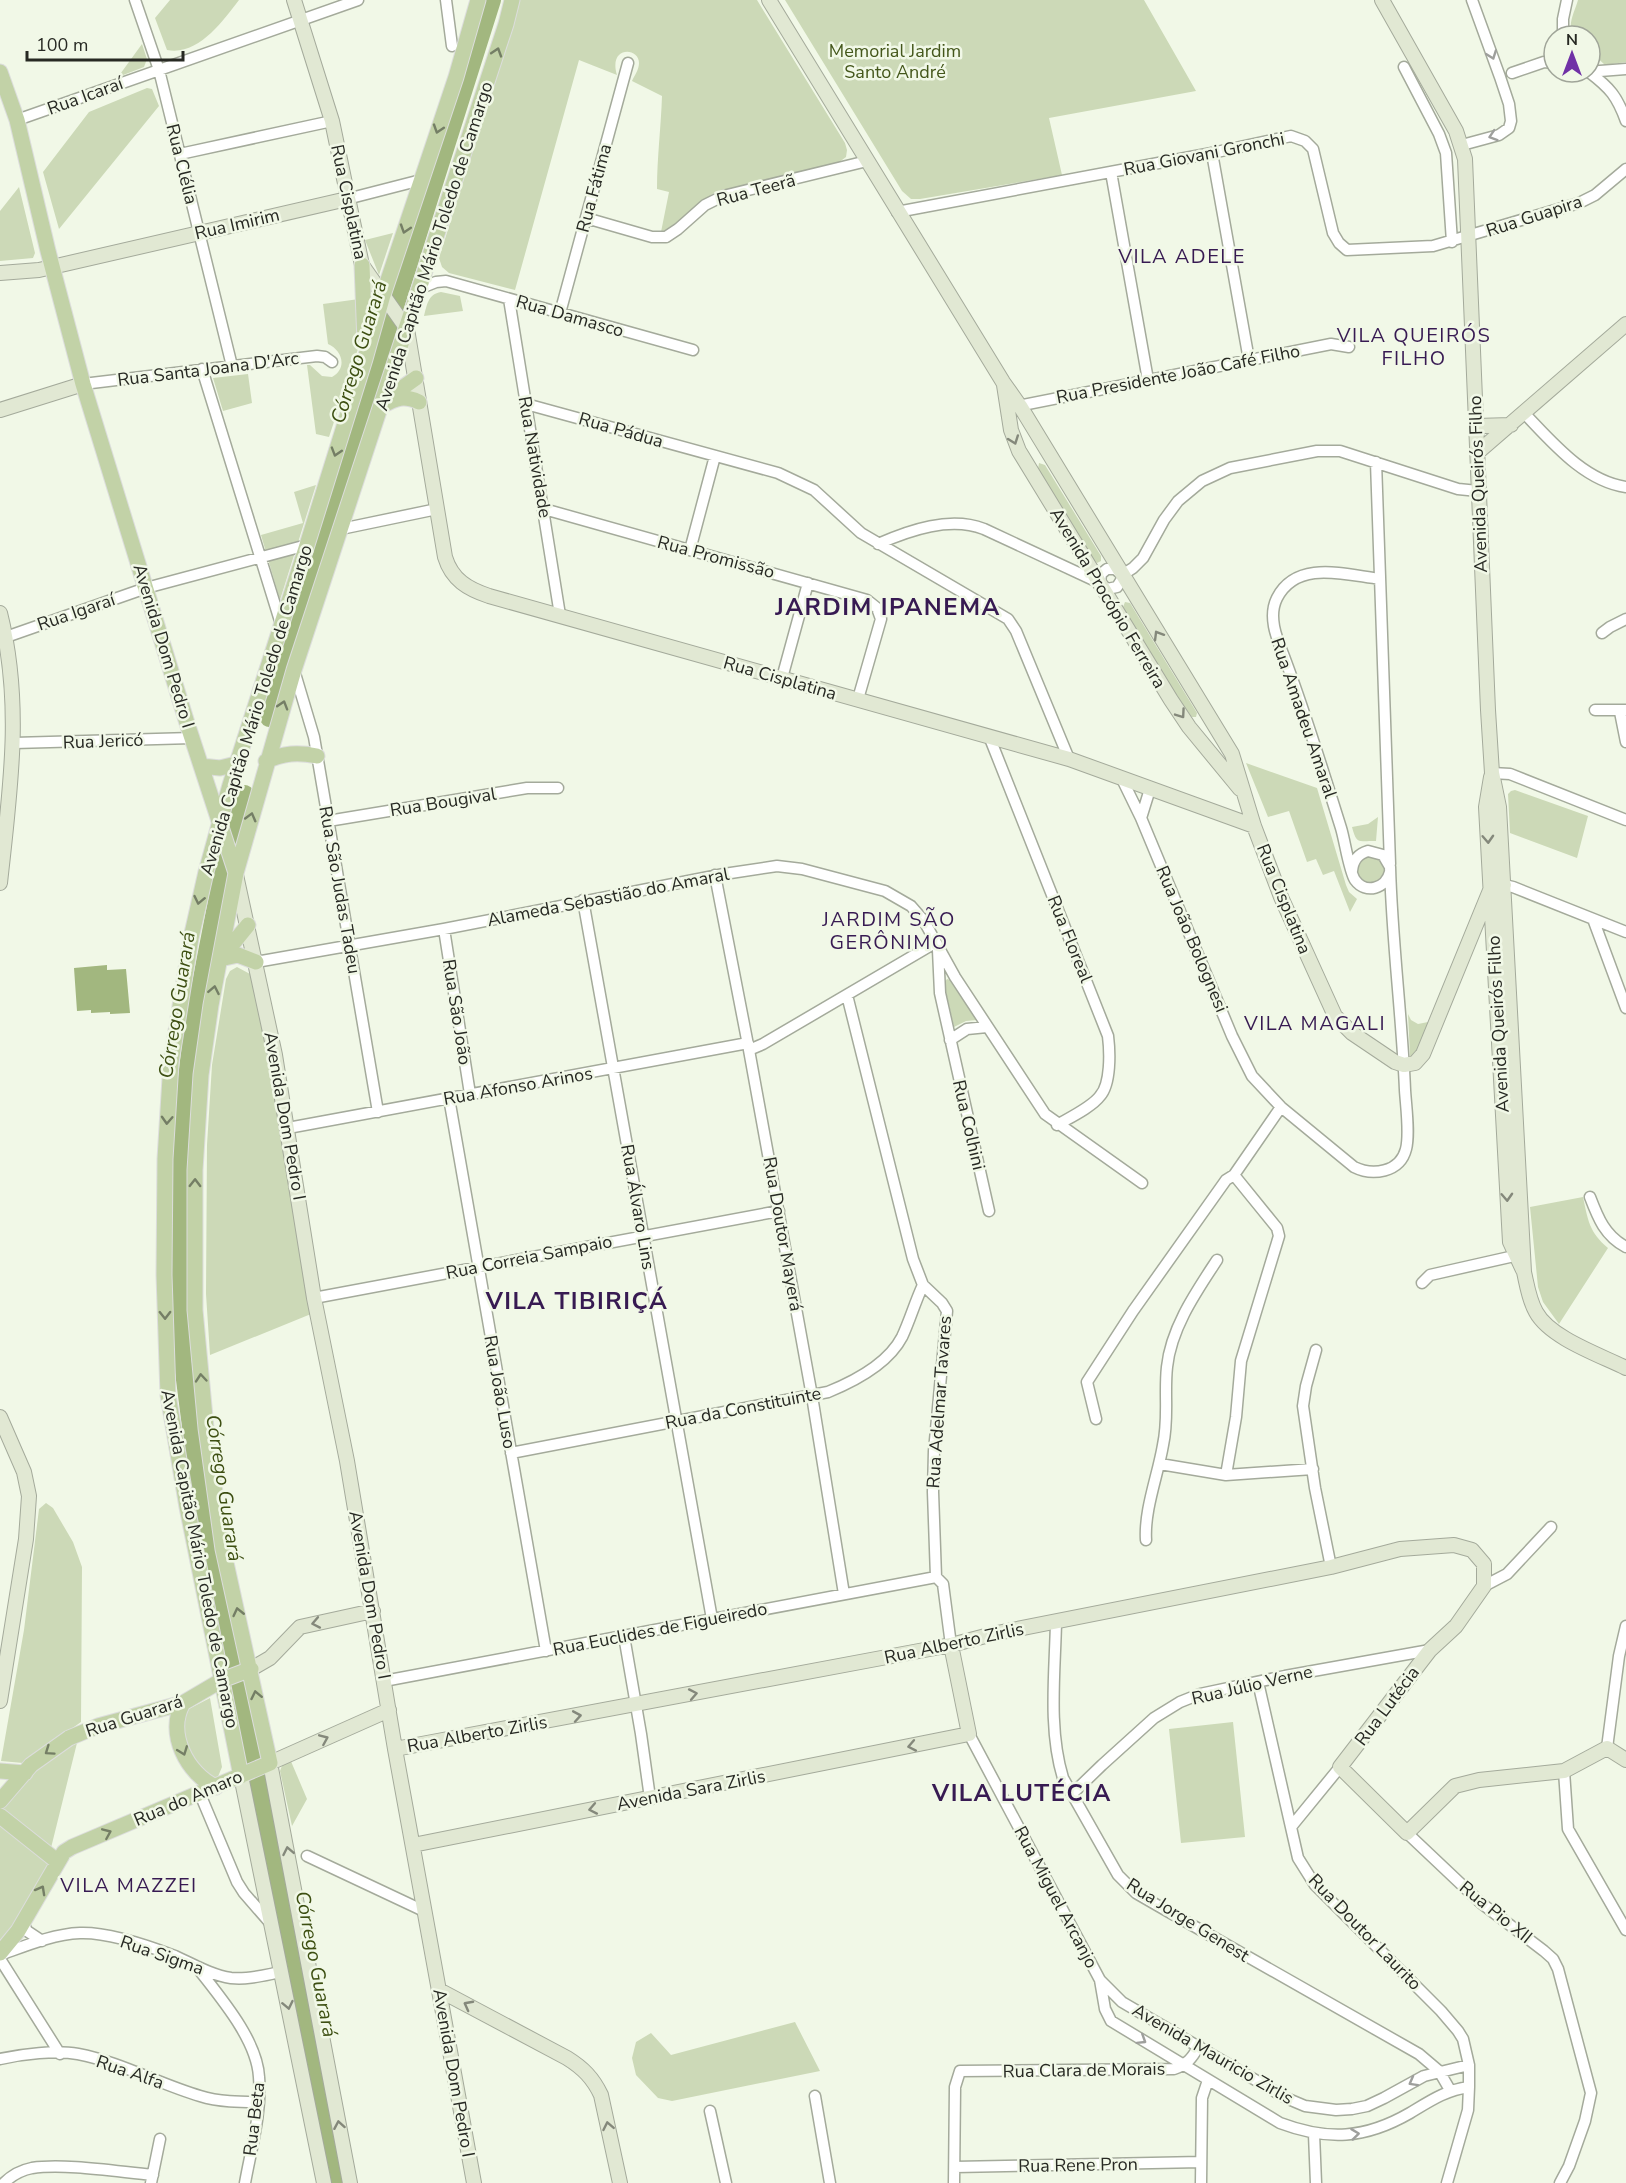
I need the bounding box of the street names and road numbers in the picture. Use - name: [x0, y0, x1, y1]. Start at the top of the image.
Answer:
- street label: Rua Icaraí: [44, 71, 127, 121]
- street label: Avenida Capitão Mário Toledo de Camargo: [369, 79, 499, 413]
- street label: Rua Clélia: [160, 121, 204, 207]
- street label: Rua Giovani Gronchi: [1121, 127, 1287, 181]
- street label: Rua Fátima: [571, 141, 617, 235]
- street label: Rua Cisplatina: [325, 142, 373, 262]
- street label: Rua Teerã: [714, 168, 798, 212]
- street label: Rua Guapira: [1483, 189, 1585, 243]
- street label: Rua Imirim: [192, 203, 282, 245]
- street label: Rua Damasco: [513, 289, 627, 343]
- street label: Rua Presidente João Café Filho: [1054, 339, 1302, 409]
- street label: Rua Santa Joana D'Arc: [116, 346, 300, 392]
- street label: Rua Natividade: [512, 394, 558, 520]
- street label: Avenida Queirós Filho: [1463, 395, 1493, 573]
- street label: Rua Pádua: [576, 406, 666, 454]
- street label: Avenida Procópio Ferreira: [1044, 503, 1172, 693]
- street label: Rua Promissão: [655, 530, 777, 584]
- street label: Avenida Capitão Mário Toledo de Camargo: [194, 542, 318, 878]
- street label: Avenida Dom Pedro I: [128, 561, 200, 731]
- street label: Rua Igaraí: [34, 587, 119, 637]
- street label: Rua Amadeu Amaral: [1265, 634, 1343, 802]
- street label: Rua Cisplatina: [721, 650, 839, 706]
- street label: Rua Jericó: [62, 728, 144, 754]
- street label: Rua Bougival: [388, 782, 499, 822]
- street label: Rua São Judas Tadeu: [313, 804, 367, 976]
- street label: Rua Cisplatina: [1251, 840, 1317, 958]
- street label: Alameda Sebastião do Amaral: [485, 862, 732, 932]
- street label: Rua João Bolognesi: [1150, 862, 1234, 1016]
- street label: Rua Floreal: [1042, 892, 1099, 987]
- street label: Avenida Queirós Filho: [1481, 935, 1515, 1113]
- street label: Rua São João: [437, 957, 477, 1067]
- street label: Avenida Dom Pedro I: [258, 1030, 312, 1202]
- street label: Rua Afonso Arinos: [441, 1061, 595, 1111]
- street label: Rua Colhini: [947, 1078, 991, 1172]
- street label: Rua Álvaro Lins: [615, 1142, 661, 1272]
- street label: Rua Doutor Mayerá: [758, 1155, 808, 1313]
- street label: Rua Correia Sampaio: [444, 1229, 614, 1285]
- street label: Rua Adelmar Tavares: [921, 1315, 957, 1489]
- street label: Rua João Luso: [478, 1333, 522, 1451]
- street label: Rua da Constituinte: [663, 1381, 823, 1435]
- street label: Avenida Capitão Mário Toledo de Camargo: [155, 1388, 245, 1730]
- street label: Avenida Dom Pedro I: [343, 1509, 397, 1681]
- street label: Rua Euclides de Figueiredo: [551, 1596, 769, 1662]
- street label: Rua Alberto Zirlis: [882, 1617, 1026, 1669]
- street label: Rua Júlio Verne: [1189, 1659, 1315, 1711]
- street label: Rua Lutécia: [1349, 1661, 1425, 1751]
- street label: Rua Guarará: [82, 1689, 186, 1743]
- street label: Rua Alberto Zirlis: [405, 1710, 549, 1758]
- street label: Rua do Amaro: [130, 1764, 246, 1832]
- street label: Avenida Sara Zirlis: [615, 1764, 767, 1816]
- street label: Rua Miguel Arcanjo: [1008, 1822, 1104, 1972]
- street label: Rua Doutor Laurito: [1303, 1869, 1427, 1995]
- street label: Rua Jorge Genest: [1122, 1873, 1255, 1968]
- street label: Rua Pio XII: [1454, 1875, 1538, 1949]
- street label: Rua Sigma: [117, 1929, 207, 1981]
- street label: Avenida Dom Pedro I: [427, 1987, 481, 2159]
- street label: Avenida Mauricio Zirlis: [1128, 1998, 1298, 2110]
- street label: Rua Alfa: [93, 2049, 167, 2095]
- street label: Rua Clara de Morais: [1002, 2057, 1166, 2083]
- street label: Rua Beta: [238, 2081, 270, 2157]
- street label: Rua Rene Pron: [1018, 2152, 1138, 2178]

